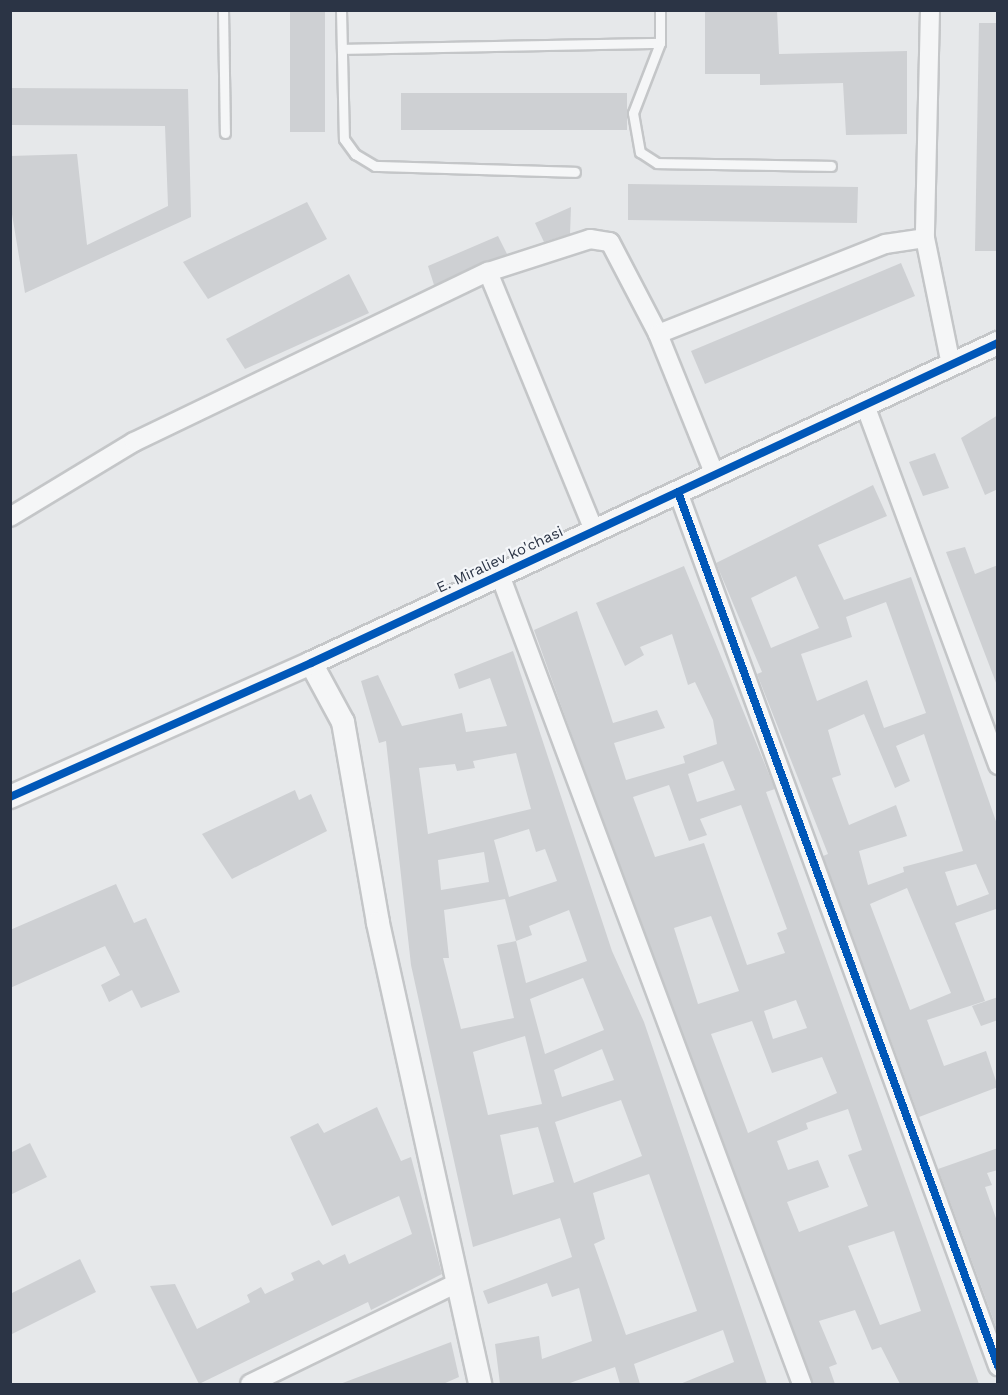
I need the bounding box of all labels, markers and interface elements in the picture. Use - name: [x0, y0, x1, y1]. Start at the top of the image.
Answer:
- street label: E. Miraliev ko'chasi: [434, 523, 566, 597]

